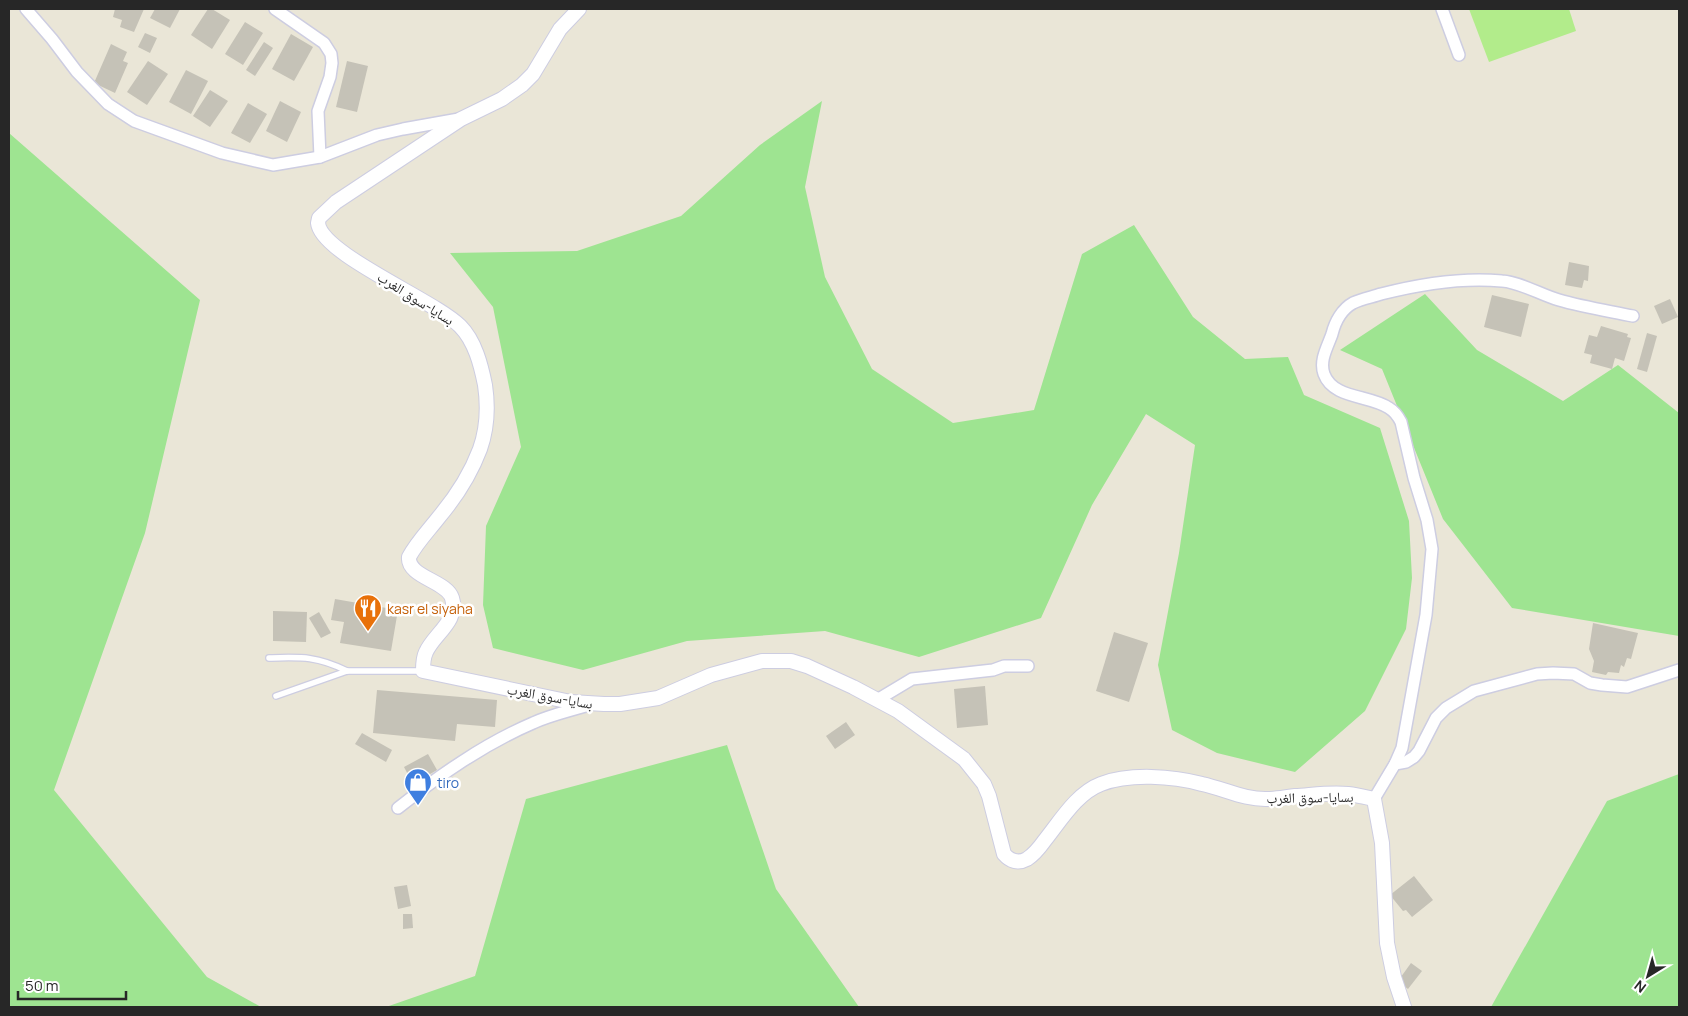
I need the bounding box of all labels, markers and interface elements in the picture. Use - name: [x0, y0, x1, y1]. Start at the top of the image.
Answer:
- street label: بسايا-سوق الغرب: [374, 267, 458, 329]
- restaurant icon: kasr el siyaha: [353, 593, 383, 632]
- place label: kasr el siyaha: [387, 599, 473, 618]
- street label: بسايا-سوق الغرب: [505, 679, 595, 713]
- shop icon: tiro: [403, 767, 433, 806]
- place label: tiro: [437, 773, 459, 792]
- street label: بسايا-سوق الغرب: [1266, 787, 1354, 807]
- north arrow: [1623, 951, 1673, 1001]
- scale bar: [18, 968, 125, 1000]
- text: 50 m: [25, 975, 59, 996]
- text: N: [1630, 976, 1650, 997]

